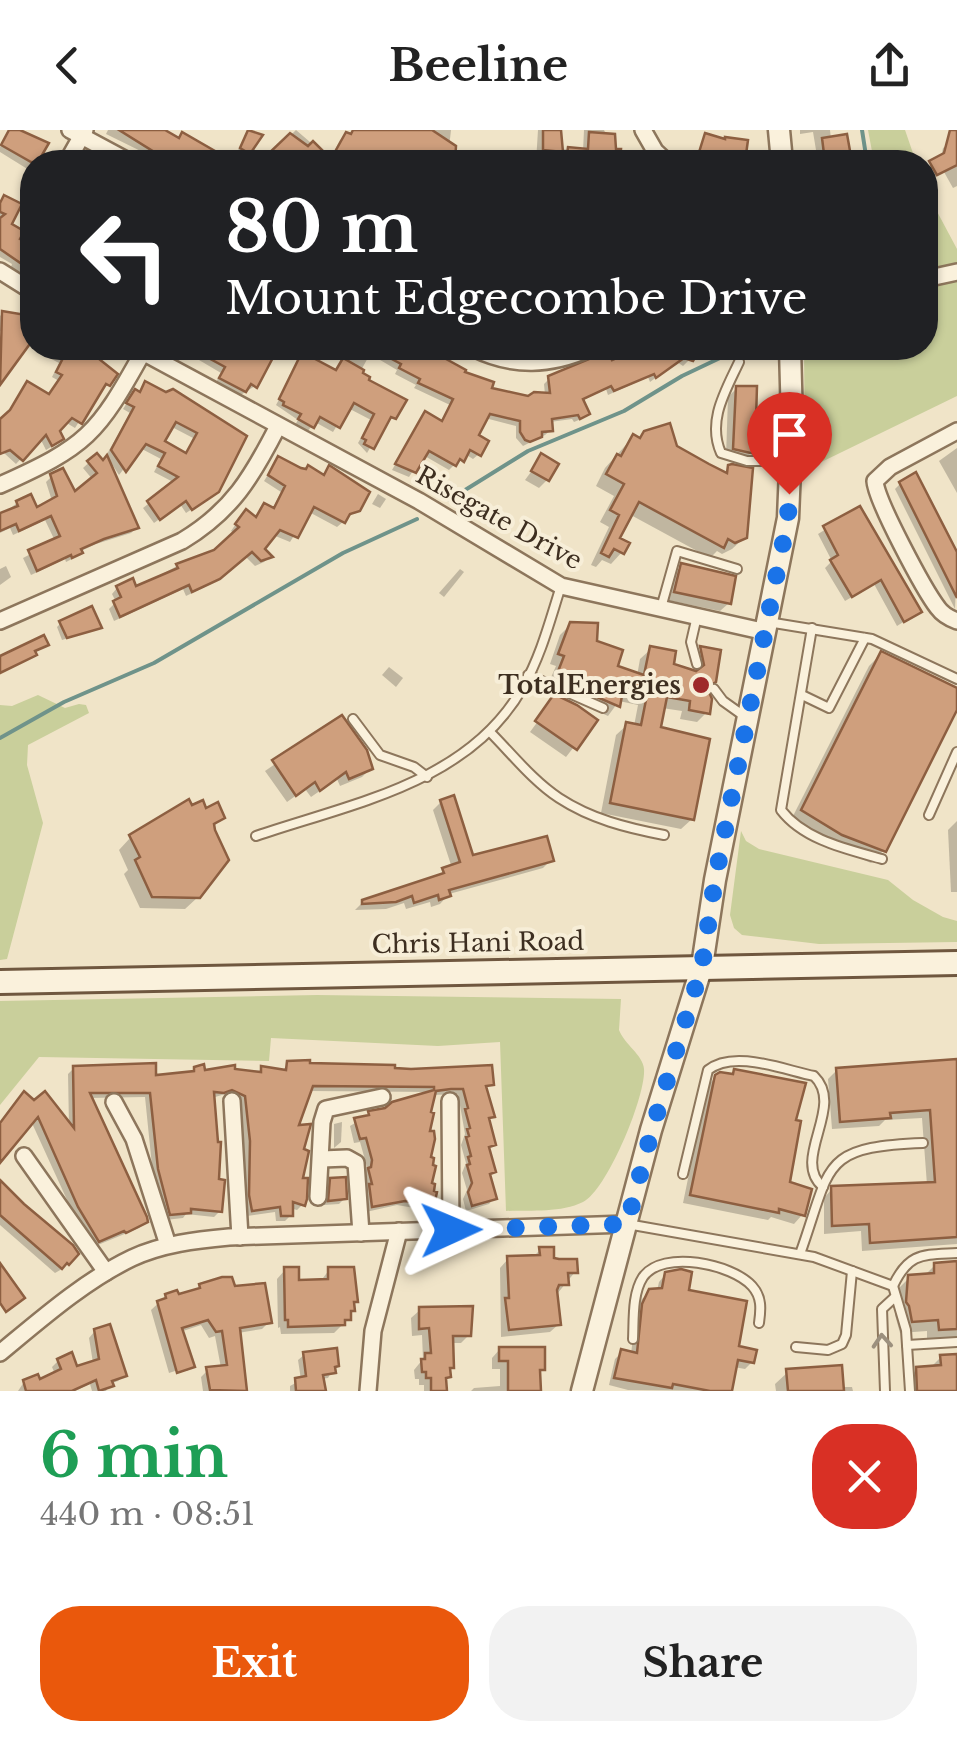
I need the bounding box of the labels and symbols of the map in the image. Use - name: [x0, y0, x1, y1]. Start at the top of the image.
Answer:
- pin: [747, 392, 832, 495]
- street label: Risegate Drive: [411, 460, 587, 576]
- place label: TotalEnergies: [498, 670, 681, 701]
- marker: TotalEnergies: [690, 674, 712, 696]
- street label: Chris Hani Road: [371, 926, 585, 960]
- position arrow: [399, 1178, 503, 1282]
- one-way arrow: [872, 1333, 893, 1349]

